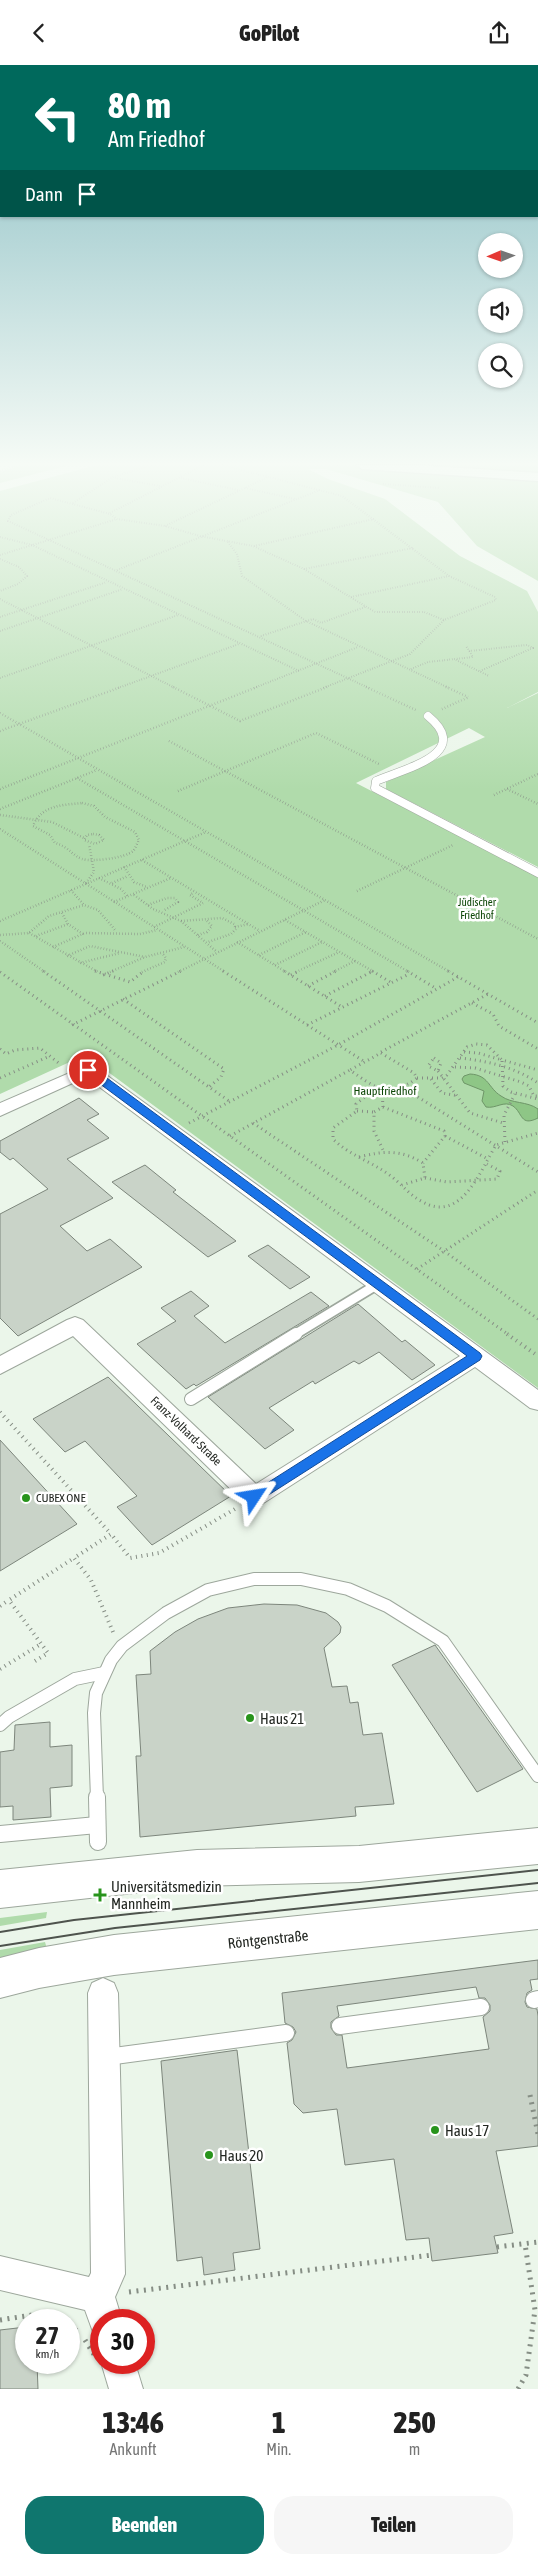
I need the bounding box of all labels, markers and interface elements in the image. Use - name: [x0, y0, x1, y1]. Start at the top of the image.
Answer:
- icon: back: [25, 19, 53, 47]
- icon: share: [485, 19, 513, 47]
- text: GoPilot: [239, 20, 299, 46]
- icon: left: [25, 85, 90, 150]
- text: 80 m: [108, 85, 171, 125]
- text: Am Friedhof: [108, 126, 205, 152]
- icon: arrive: [73, 180, 101, 208]
- text: Dann: [25, 183, 63, 205]
- north arrow: [478, 233, 522, 277]
- map controls: [478, 233, 523, 388]
- button: sound: [478, 288, 523, 333]
- button: search: [478, 343, 523, 388]
- park label: Jüdischer Friedhof: [458, 896, 497, 921]
- pin: [67, 1049, 109, 1091]
- icon: arrive: [74, 1056, 102, 1084]
- park label: Hauptfriedhof: [354, 1084, 417, 1098]
- street label: Franz-Volhard-Straße: [148, 1394, 224, 1468]
- position arrow: [227, 1470, 279, 1522]
- place label: CUBEX ONE: [36, 1491, 86, 1505]
- marker: CUBEX ONE: [20, 1492, 32, 1504]
- place label: Haus 21: [260, 1710, 304, 1727]
- marker: Haus 21: [244, 1712, 256, 1724]
- place label: Universitätsmedizin Mannheim: [111, 1878, 222, 1912]
- marker: Universitätsmedizin Mannheim: [93, 1888, 107, 1902]
- street label: Röntgenstraße: [227, 1926, 309, 1952]
- place label: Haus 17: [445, 2122, 489, 2139]
- marker: Haus 17: [429, 2124, 441, 2136]
- place label: Haus 20: [219, 2147, 263, 2164]
- marker: Haus 20: [203, 2149, 215, 2161]
- speed limit sign: 30: [90, 2309, 155, 2374]
- text: 27: [36, 2321, 59, 2349]
- text: km/h: [36, 2347, 59, 2361]
- text: 13:46: [102, 2405, 164, 2439]
- text: 1: [272, 2405, 286, 2439]
- text: 250: [393, 2405, 436, 2439]
- text: Ankunft: [110, 2440, 157, 2458]
- text: Min.: [266, 2440, 291, 2458]
- text: m: [409, 2440, 420, 2458]
- button: Beenden: [25, 2496, 264, 2554]
- button: Teilen: [274, 2496, 513, 2554]

